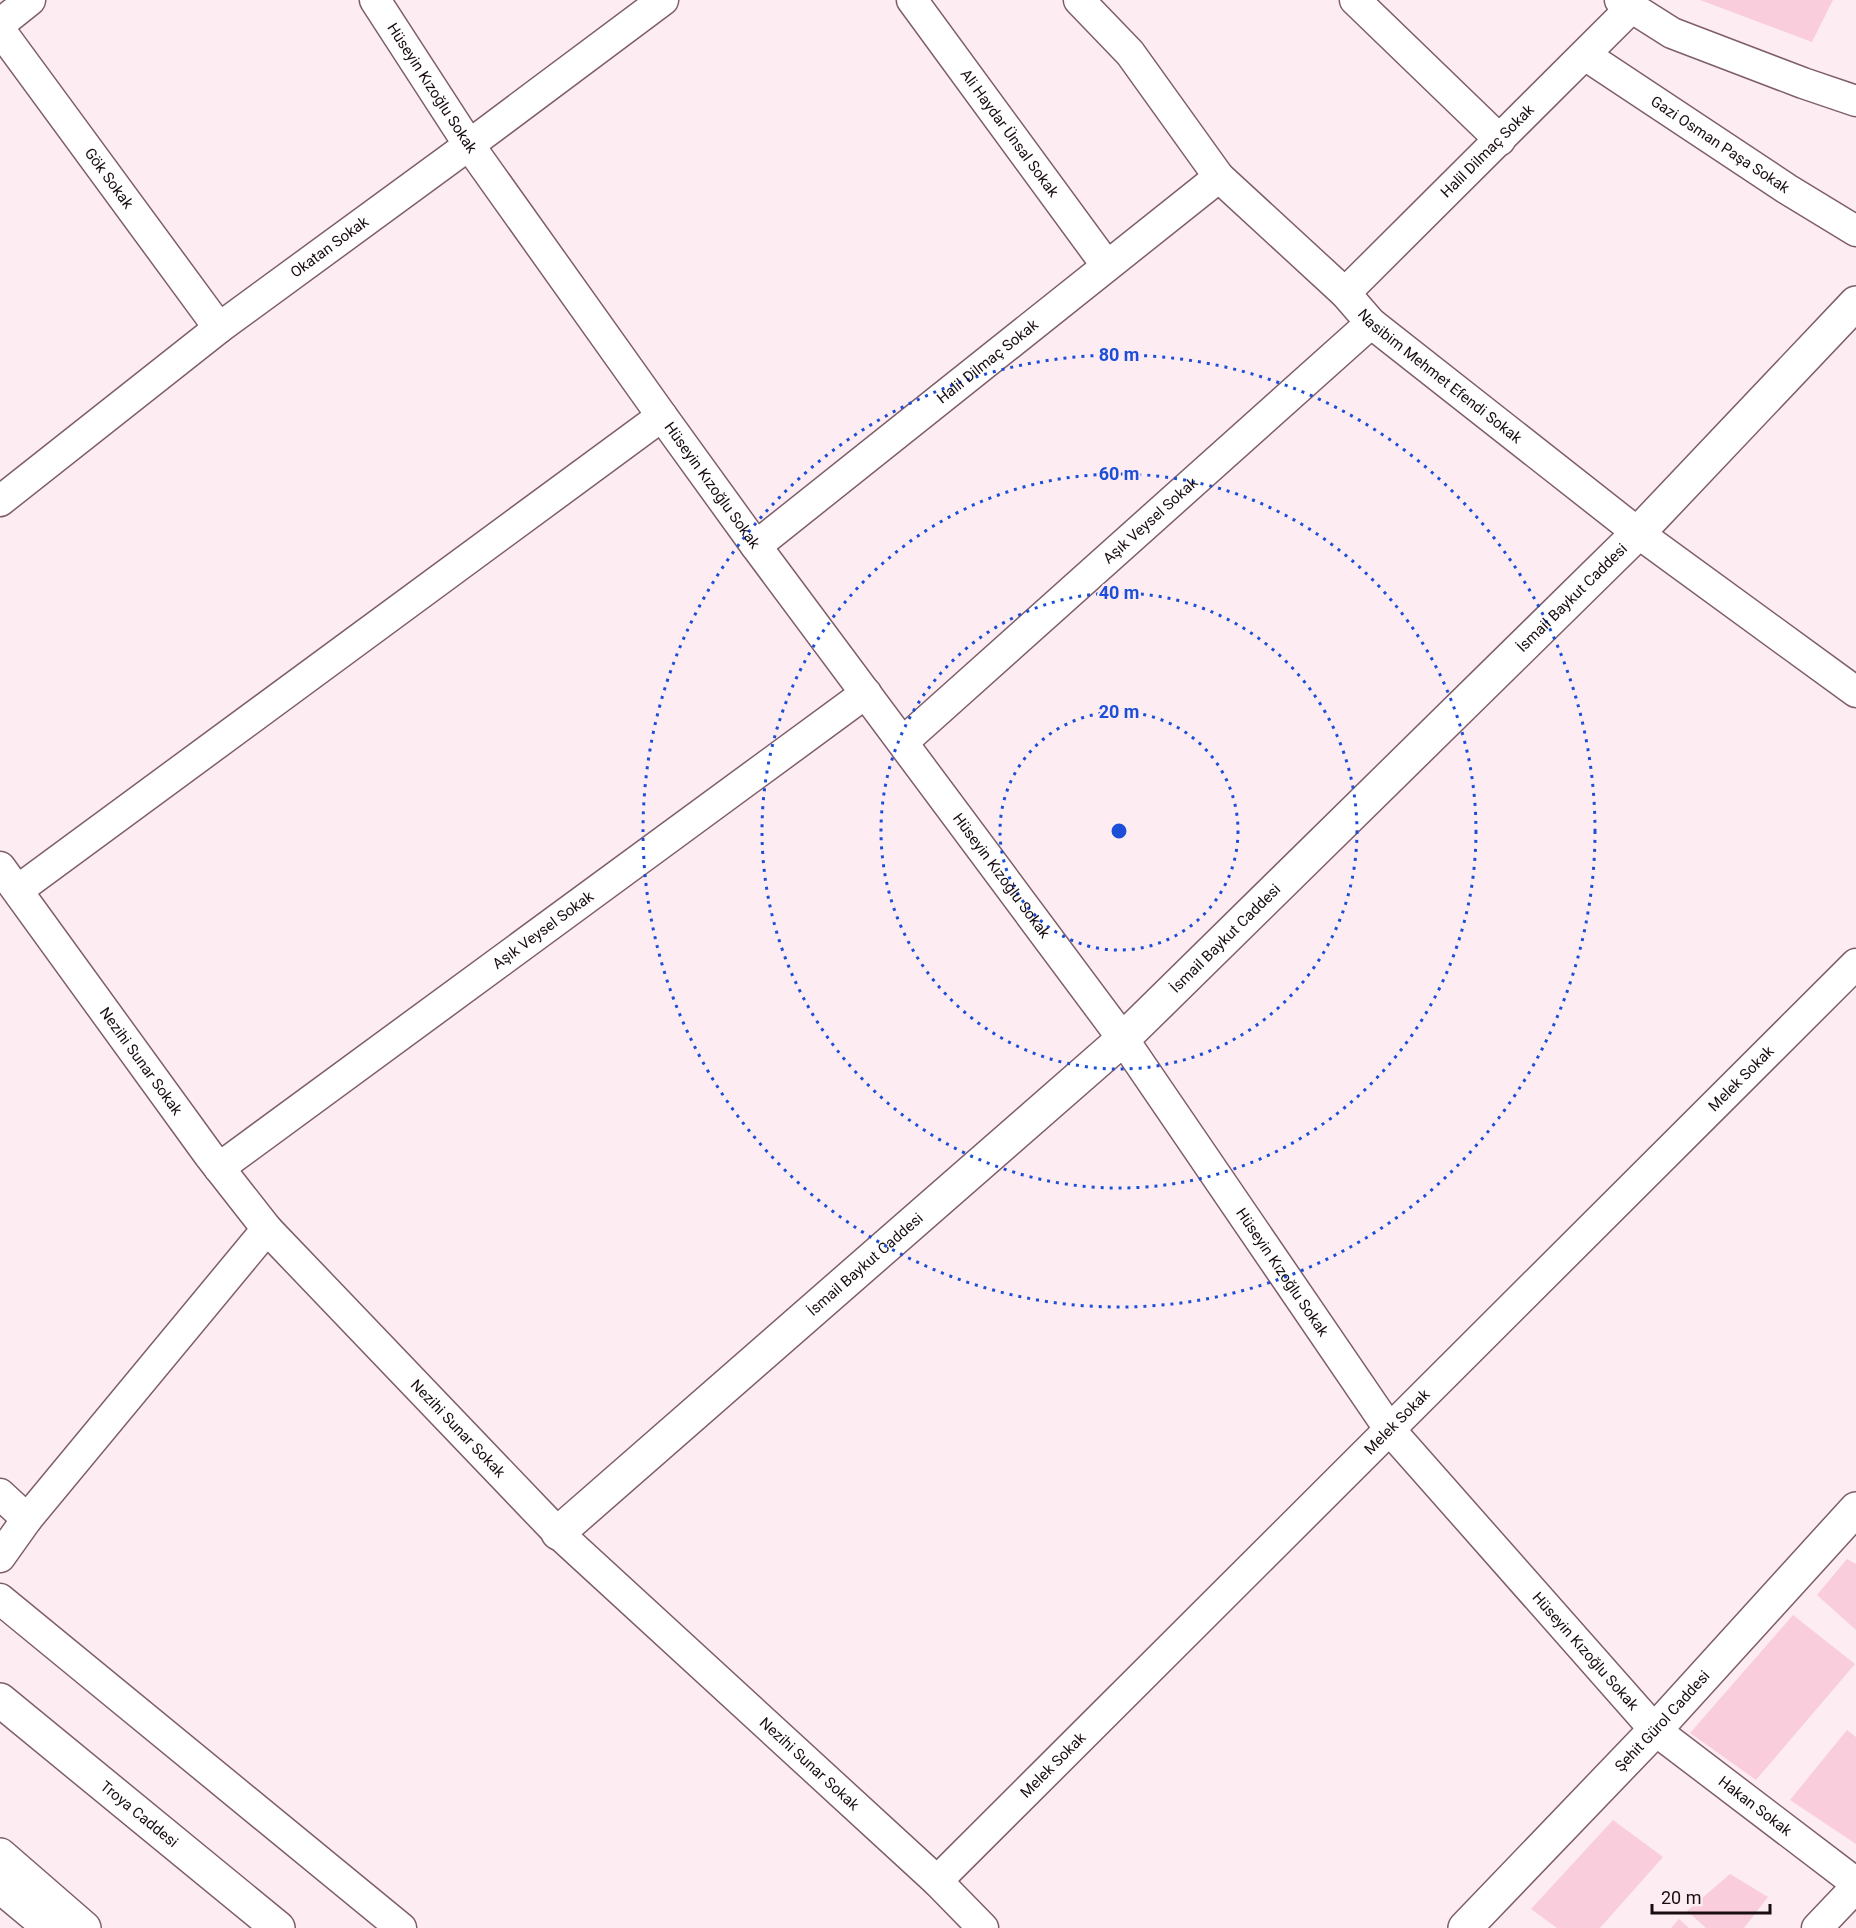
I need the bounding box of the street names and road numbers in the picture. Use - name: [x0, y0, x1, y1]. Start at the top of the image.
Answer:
- street label: Hüseyin Kızoğlu Sokak: [383, 20, 481, 157]
- street label: Ali Haydar Ünsal Sokak: [957, 66, 1063, 201]
- street label: Gazi Osman Paşa Sokak: [1647, 92, 1793, 197]
- street label: Halil Dilmaç Sokak: [1437, 101, 1538, 201]
- street label: Gök Sokak: [81, 144, 137, 213]
- street label: Okatan Sokak: [287, 212, 372, 282]
- street label: Nasibim Mehmet Efendi Sokak: [1354, 305, 1526, 447]
- street label: Halil Dilmaç Sokak: [933, 315, 1042, 407]
- street label: Hüseyin Kızoğlu Sokak: [660, 419, 764, 552]
- street label: Aşık Veysel Sokak: [1099, 473, 1202, 568]
- street label: İsmail Baykut Caddesi: [1513, 540, 1631, 656]
- street label: Hüseyin Kızoğlu Sokak: [949, 810, 1054, 942]
- street label: İsmail Baykut Caddesi: [1166, 880, 1284, 997]
- street label: Aşık Veysel Sokak: [489, 887, 597, 973]
- street label: Nezihi Sunar Sokak: [96, 1004, 186, 1119]
- street label: Melek Sokak: [1705, 1042, 1778, 1115]
- street label: Hüseyin Kızoğlu Sokak: [1232, 1205, 1333, 1340]
- street label: İsmail Baykut Caddesi: [804, 1209, 927, 1320]
- street label: Nezihi Sunar Sokak: [407, 1376, 509, 1481]
- street label: Melek Sokak: [1361, 1385, 1434, 1458]
- street label: Hüseyin Kızoğlu Sokak: [1528, 1588, 1642, 1714]
- street label: Şehit Gürol Caddesi: [1611, 1667, 1714, 1775]
- street label: Nezihi Sunar Sokak: [756, 1714, 863, 1814]
- street label: Melek Sokak: [1017, 1729, 1090, 1802]
- street label: Hakan Sokak: [1715, 1772, 1796, 1840]
- street label: Troya Caddesi: [97, 1777, 182, 1851]

